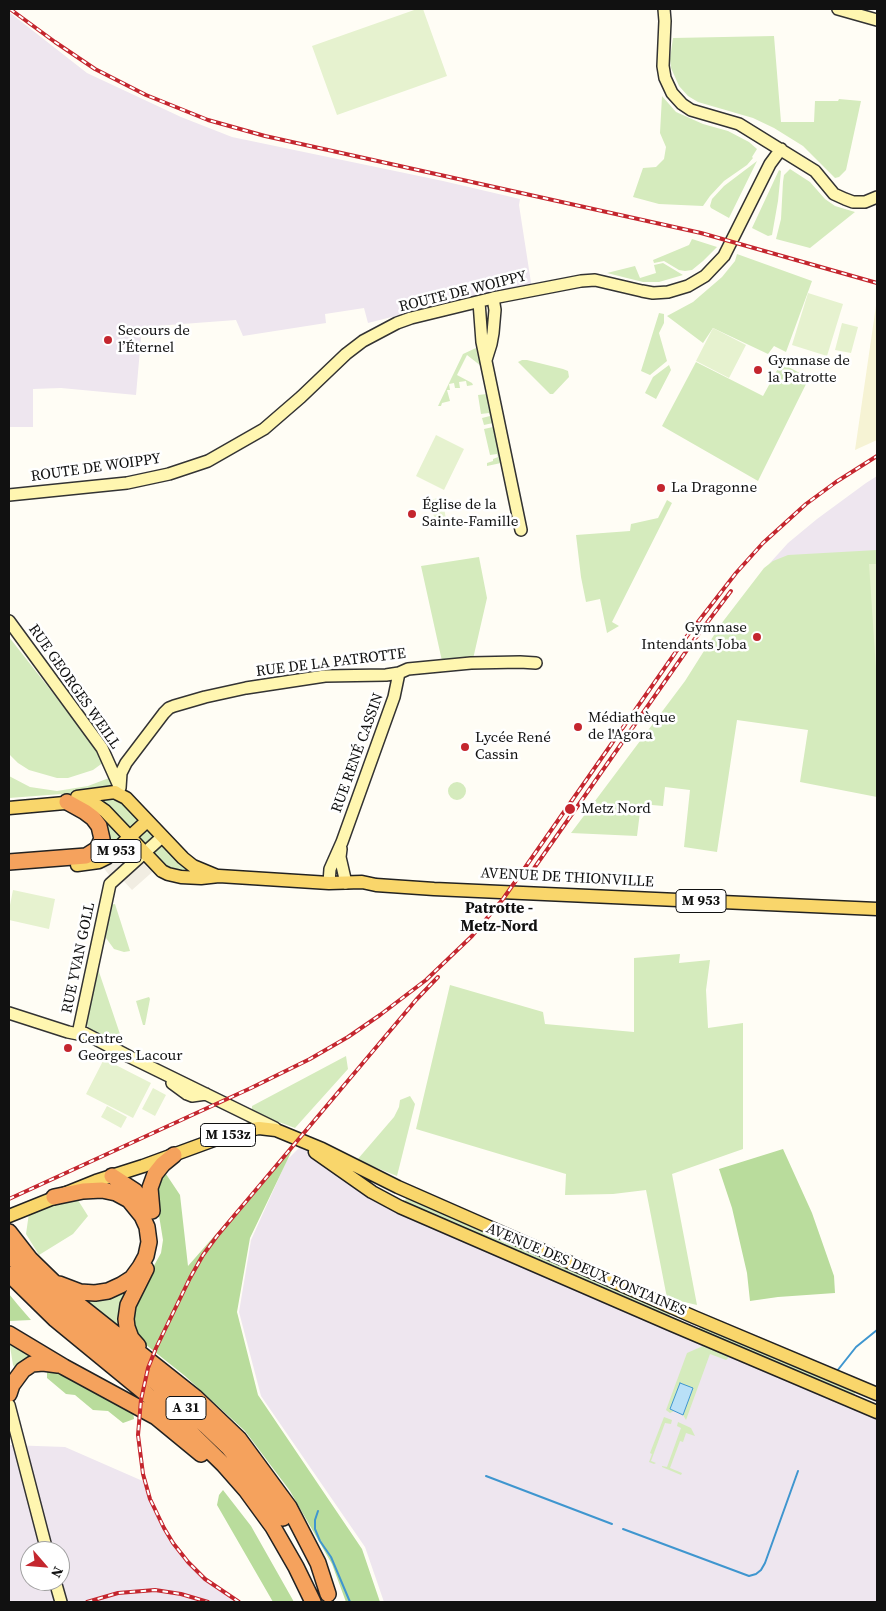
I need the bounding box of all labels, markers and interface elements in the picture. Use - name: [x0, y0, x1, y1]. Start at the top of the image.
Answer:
- street label: ROUTE DE WOIPPY: [397, 267, 529, 317]
- place label: Secours de l’Éternel: [118, 322, 190, 357]
- marker: Secours de l’Éternel: [102, 334, 114, 346]
- place label: Gymnase de la Patrotte: [768, 352, 850, 387]
- marker: Gymnase de la Patrotte: [752, 364, 764, 376]
- street label: ROUTE DE WOIPPY: [30, 450, 162, 486]
- place label: La Dragonne: [671, 479, 757, 497]
- marker: La Dragonne: [655, 482, 667, 494]
- place label: Église de la Sainte-Famille: [422, 496, 518, 531]
- marker: Église de la Sainte-Famille: [406, 508, 418, 520]
- place label: Gymnase Intendants Joba: [641, 619, 747, 654]
- street label: RUE GEORGES WEILL: [24, 621, 124, 753]
- marker: Gymnase Intendants Joba: [751, 631, 763, 643]
- street label: RUE DE LA PATROTTE: [255, 645, 407, 681]
- street label: RUE RENÉ CASSIN: [328, 691, 388, 815]
- place label: Médiathèque de l'Agora: [588, 709, 676, 744]
- marker: Médiathèque de l'Agora: [572, 721, 584, 733]
- place label: Lycée René Cassin: [475, 729, 551, 764]
- marker: Lycée René Cassin: [459, 741, 471, 753]
- place label: Metz Nord: [581, 800, 651, 818]
- marker: Metz Nord: [563, 802, 577, 816]
- road number: M 953: [91, 839, 141, 862]
- street label: AVENUE DE THIONVILLE: [480, 864, 654, 892]
- road number: M 953: [676, 889, 726, 912]
- district label: Patrotte - Metz-Nord: [460, 899, 538, 937]
- street label: RUE YVAN GOLL: [58, 901, 100, 1015]
- place label: Centre Georges Lacour: [78, 1030, 183, 1065]
- marker: Centre Georges Lacour: [62, 1042, 74, 1054]
- road number: M 153z: [200, 1124, 256, 1146]
- street label: AVENUE DES DEUX FONTAINES: [483, 1220, 689, 1320]
- road number: A 31: [166, 1396, 206, 1420]
- north arrow: [20, 1541, 70, 1591]
- text: N: [46, 1563, 69, 1581]

